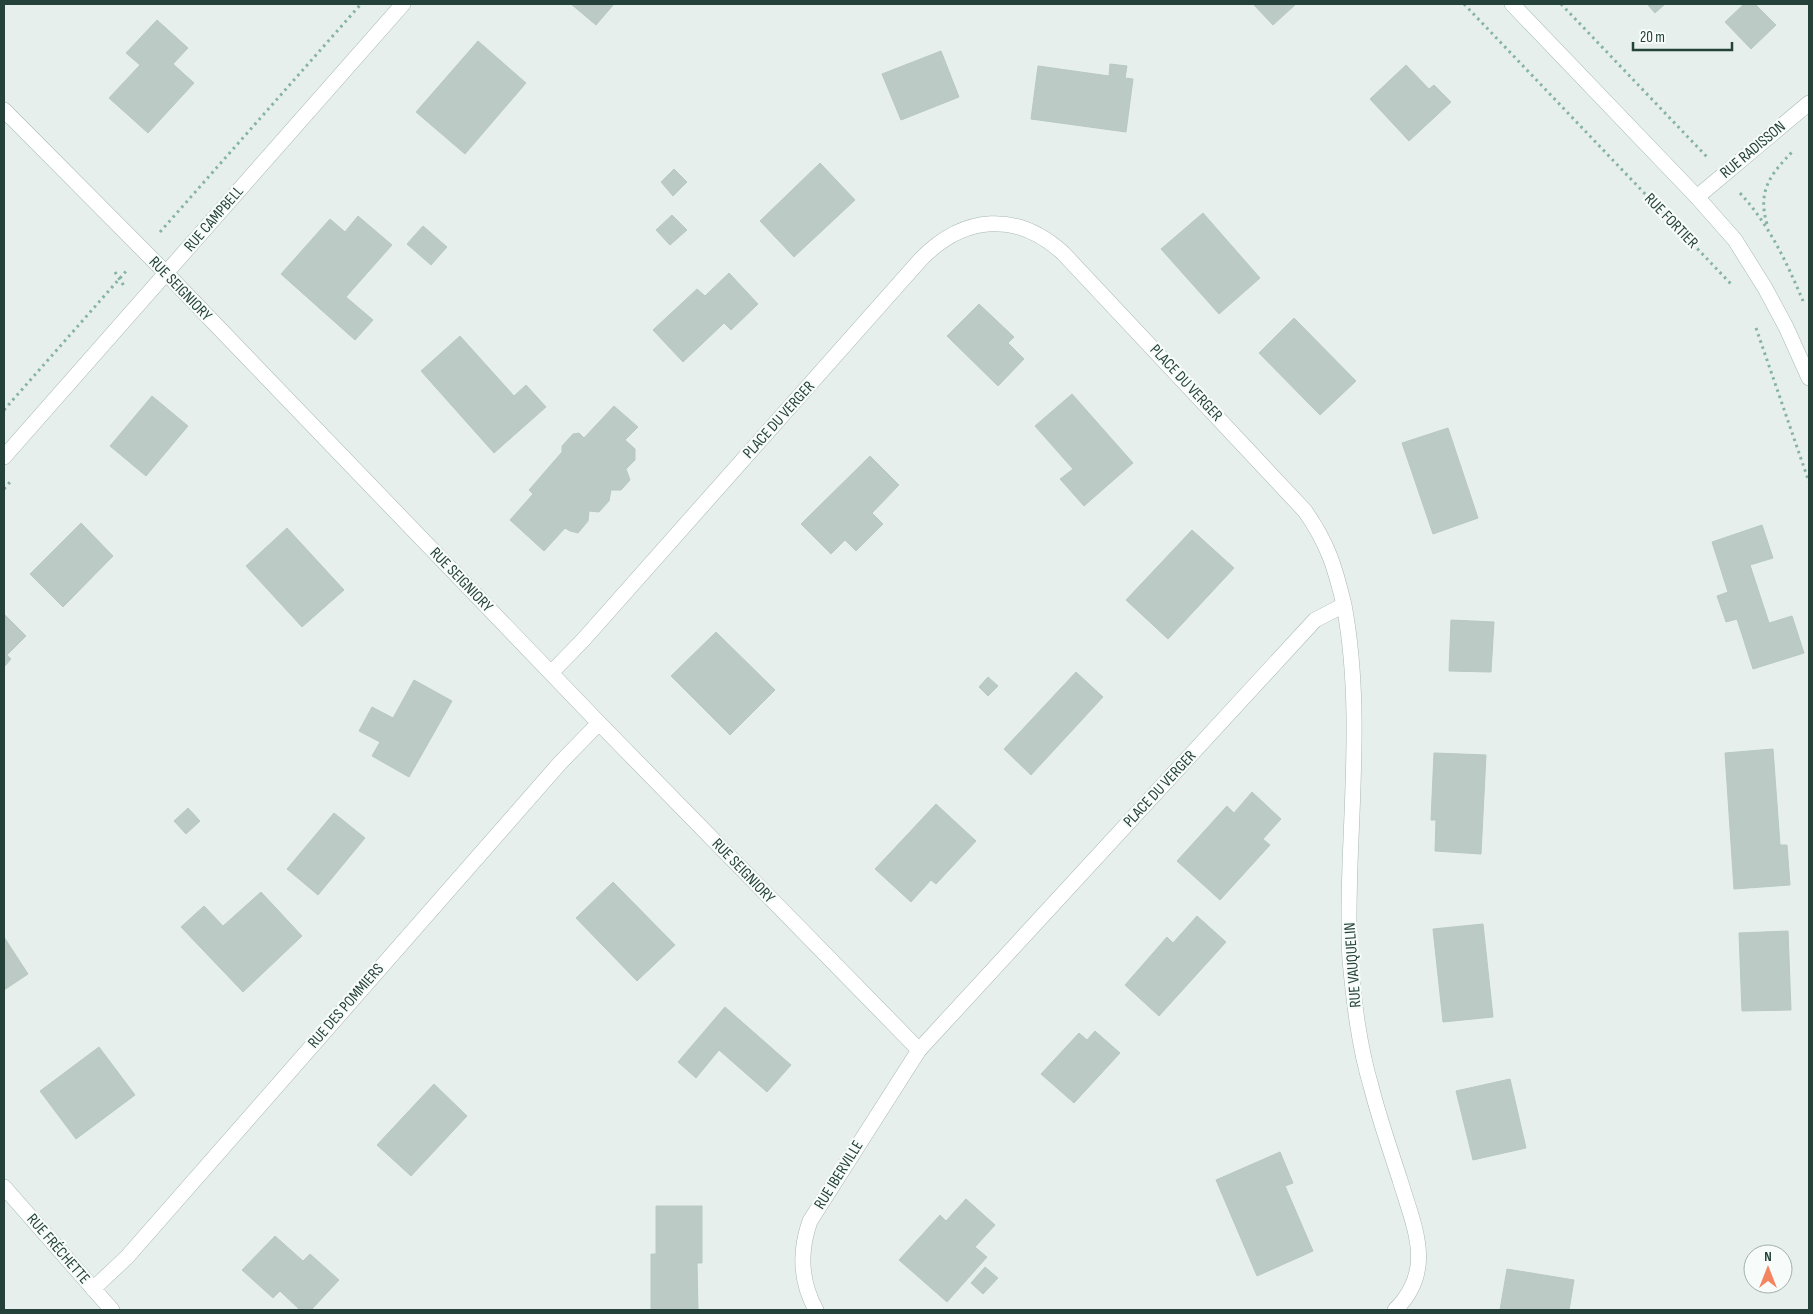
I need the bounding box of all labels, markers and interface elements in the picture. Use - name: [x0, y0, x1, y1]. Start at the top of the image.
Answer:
- scale bar: [1633, 20, 1732, 52]
- text: 20 m: [1640, 28, 1665, 47]
- street label: RUE RADISSON: [1717, 117, 1789, 183]
- street label: RUE CAMPBELL: [180, 182, 248, 256]
- street label: RUE FORTIER: [1640, 190, 1702, 252]
- street label: RUE SEIGNIORY: [145, 253, 216, 325]
- street label: PLACE DU VERGER: [1146, 341, 1226, 425]
- street label: PLACE DU VERGER: [739, 377, 819, 463]
- street label: RUE SEIGNIORY: [426, 544, 497, 616]
- street label: PLACE DU VERGER: [1120, 747, 1200, 831]
- street label: RUE SEIGNIORY: [708, 835, 779, 907]
- street label: RUE VAUQUELIN: [1341, 922, 1365, 1008]
- street label: RUE DES POMMIERS: [304, 960, 388, 1052]
- street label: RUE IBERVILLE: [810, 1137, 868, 1213]
- street label: RUE FRÉCHETTE: [22, 1210, 94, 1288]
- north arrow: [1743, 1244, 1793, 1294]
- text: N: [1764, 1248, 1772, 1265]

